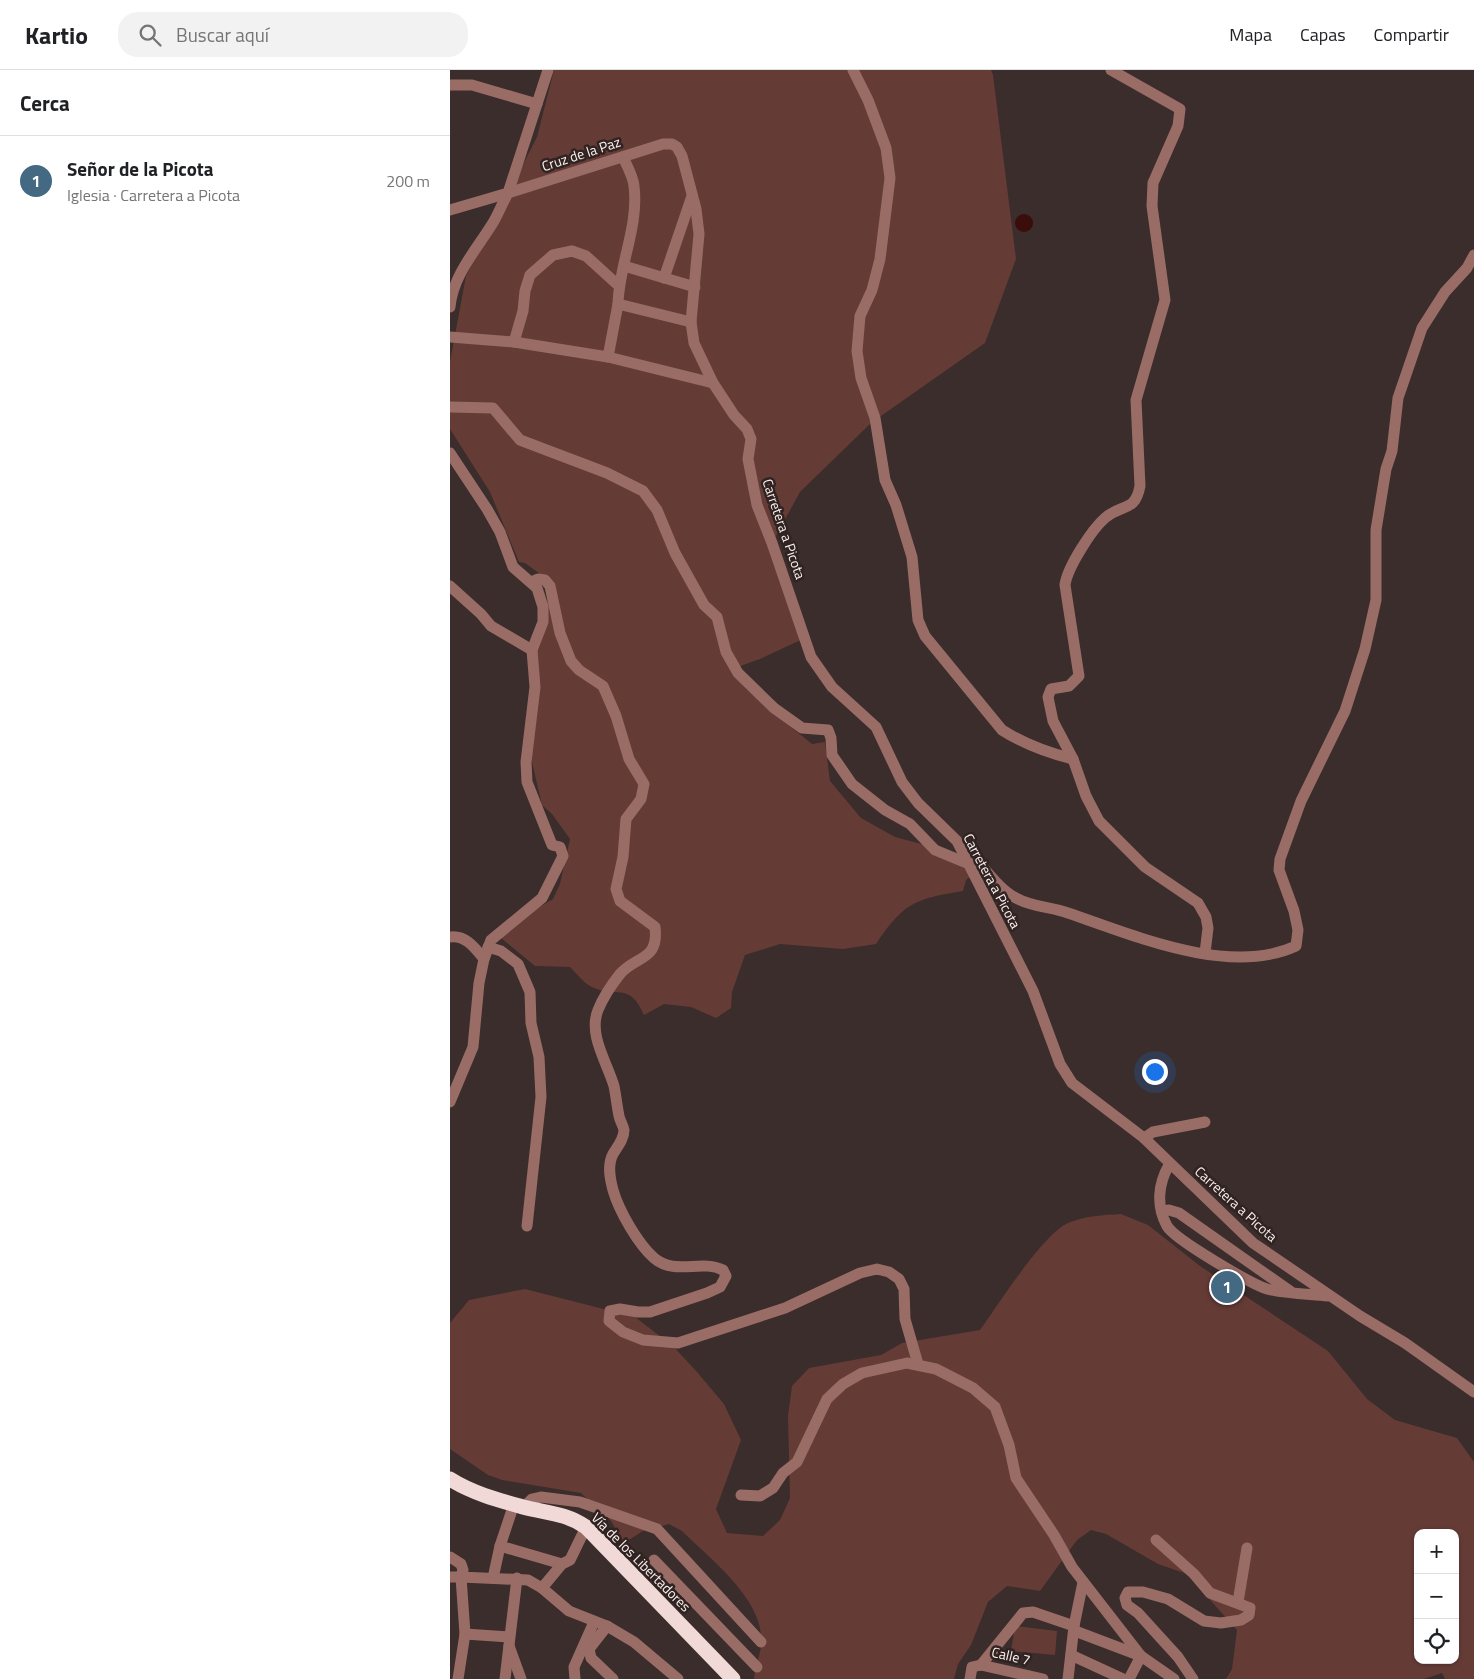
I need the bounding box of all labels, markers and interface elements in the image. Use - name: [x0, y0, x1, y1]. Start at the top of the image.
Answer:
- search box: [118, 12, 468, 57]
- text: Kartio: [25, 17, 88, 53]
- text: Buscar aquí: [176, 20, 269, 49]
- icon: search: [136, 21, 164, 49]
- text: Mapa: [1229, 21, 1272, 48]
- text: Capas: [1300, 21, 1346, 48]
- text: Compartir: [1374, 21, 1449, 48]
- text: Cerca: [20, 87, 70, 119]
- street label: Cruz de la Paz: [539, 131, 623, 176]
- text: Señor de la Picota: [67, 154, 213, 183]
- text: 1: [32, 169, 40, 193]
- text: 200 m: [386, 169, 430, 193]
- text: Iglesia · Carretera a Picota: [67, 183, 240, 207]
- street label: Carretera a Picota: [757, 476, 811, 582]
- street label: Carretera a Picota: [959, 830, 1026, 932]
- your location: [1142, 1059, 1168, 1085]
- street label: Carretera a Picota: [1190, 1161, 1282, 1247]
- pin: 1: [1211, 1268, 1243, 1306]
- street label: Vía de los Libertadores: [587, 1507, 696, 1616]
- map controls: [1414, 1529, 1459, 1664]
- button: +: [1414, 1529, 1459, 1574]
- button: −: [1414, 1574, 1459, 1619]
- button: locate: [1414, 1619, 1459, 1664]
- street label: Calle 7: [990, 1641, 1033, 1670]

